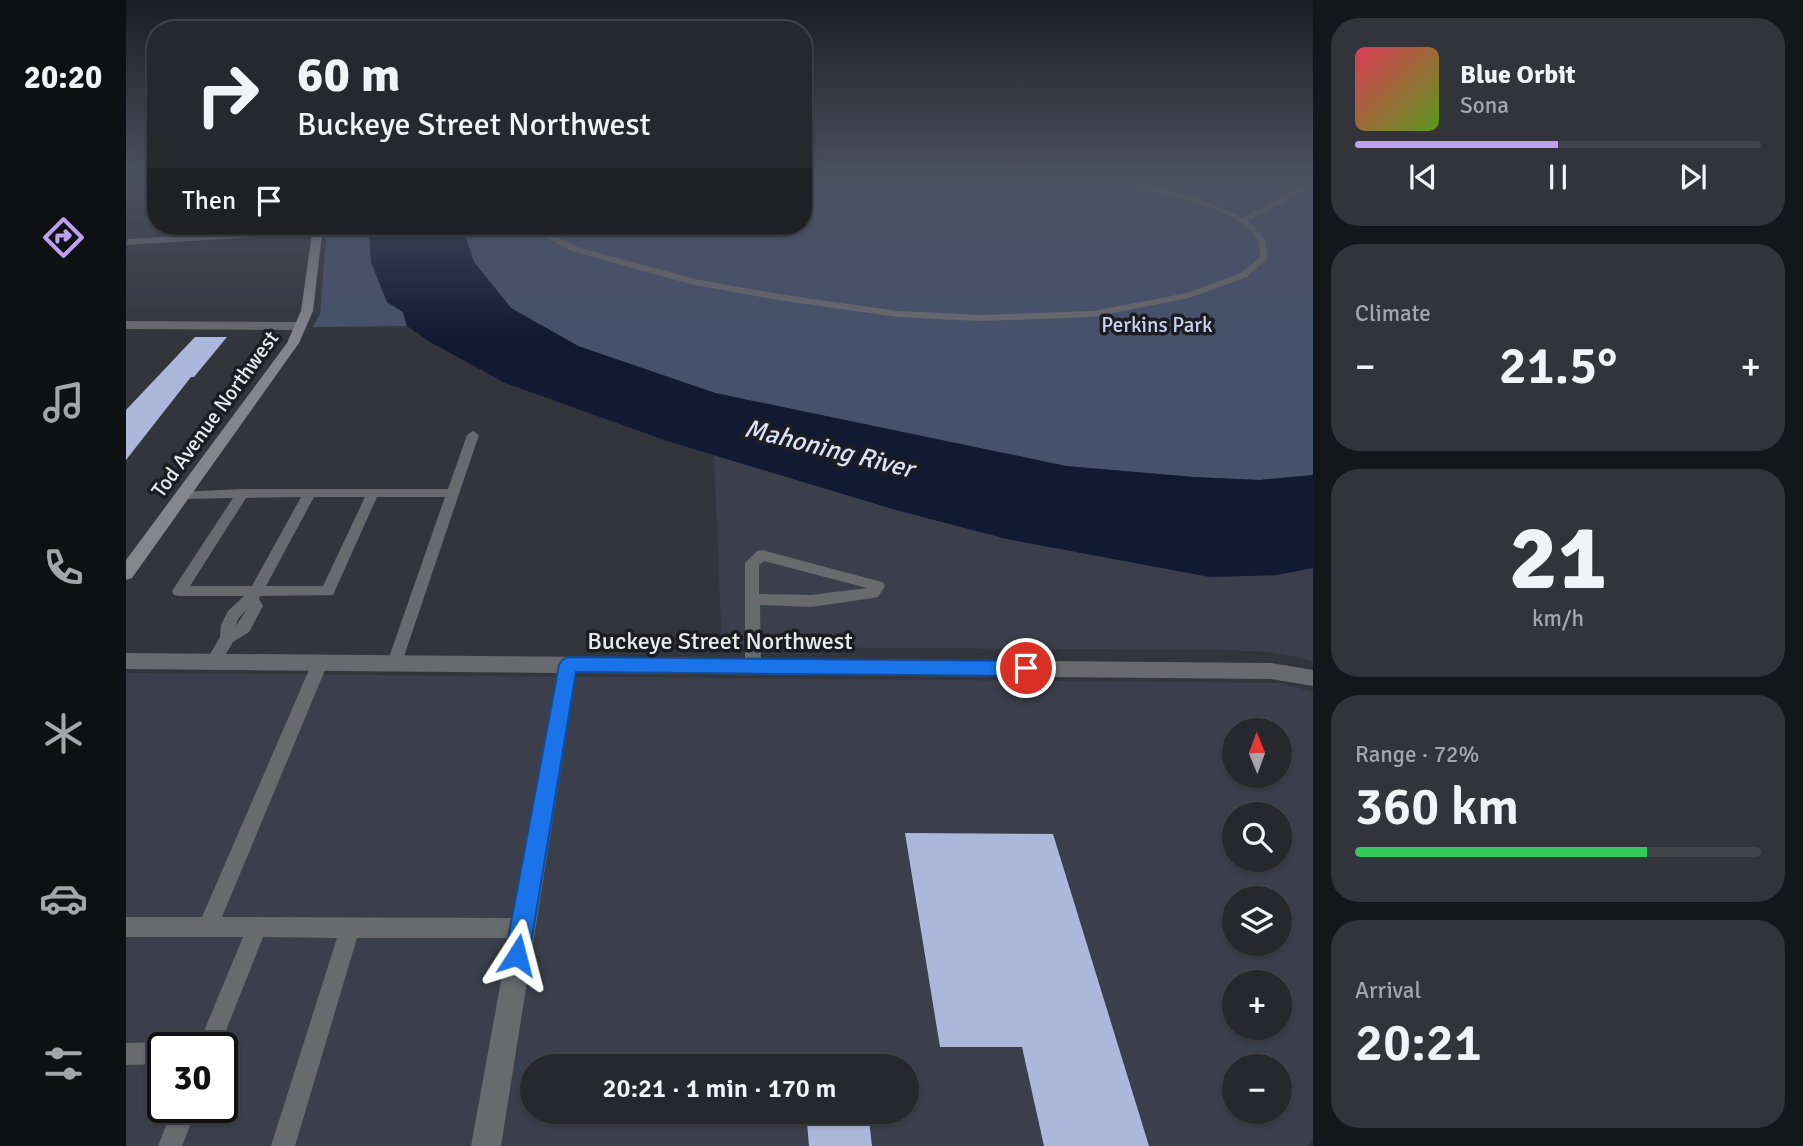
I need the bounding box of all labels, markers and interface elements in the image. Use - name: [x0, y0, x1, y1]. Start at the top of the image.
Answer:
- text: 60 m: [297, 45, 400, 105]
- icon: right: [182, 49, 273, 140]
- text: 20:20: [24, 58, 102, 97]
- text: Blue Orbit: [1460, 59, 1576, 91]
- text: Sona: [1460, 91, 1509, 120]
- text: Buckeye Street Northwest: [297, 105, 651, 144]
- icon: previous: [1404, 158, 1442, 196]
- icon: pause: [1539, 158, 1577, 196]
- icon: next: [1674, 158, 1712, 196]
- icon: arrive: [250, 182, 288, 220]
- text: Then: [182, 185, 236, 217]
- icon: directions: [39, 213, 88, 262]
- text: Climate: [1355, 299, 1431, 328]
- park label: Perkins Park: [1101, 312, 1213, 338]
- street label: Tod Avenue Northwest: [146, 326, 284, 502]
- text: 21.5°: [1499, 334, 1617, 398]
- text: −: [1355, 343, 1376, 390]
- text: +: [1740, 343, 1761, 390]
- icon: music: [39, 378, 88, 427]
- water label: Mahoning River: [741, 413, 920, 486]
- text: 21: [1509, 502, 1607, 615]
- icon: phone: [39, 543, 88, 592]
- text: km/h: [1532, 604, 1584, 633]
- street label: Buckeye Street Northwest: [587, 626, 853, 656]
- pin: [996, 638, 1056, 698]
- icon: arrive: [1007, 649, 1045, 687]
- icon: climate: [39, 709, 88, 758]
- north arrow: [1222, 718, 1292, 788]
- map controls: [1222, 718, 1292, 1124]
- text: Range · 72%: [1355, 740, 1479, 769]
- text: 360 km: [1355, 775, 1519, 839]
- button: search: [1222, 802, 1292, 872]
- icon: car: [39, 874, 88, 923]
- button: layers: [1222, 886, 1292, 956]
- position arrow: [480, 918, 554, 992]
- button: +: [1222, 970, 1292, 1040]
- text: Arrival: [1355, 976, 1421, 1005]
- text: 20:21: [1355, 1011, 1482, 1075]
- speed limit sign: 30: [147, 1032, 238, 1123]
- icon: filters: [39, 1039, 88, 1088]
- button: −: [1222, 1054, 1292, 1124]
- text: 20:21 · 1 min · 170 m: [603, 1073, 836, 1105]

